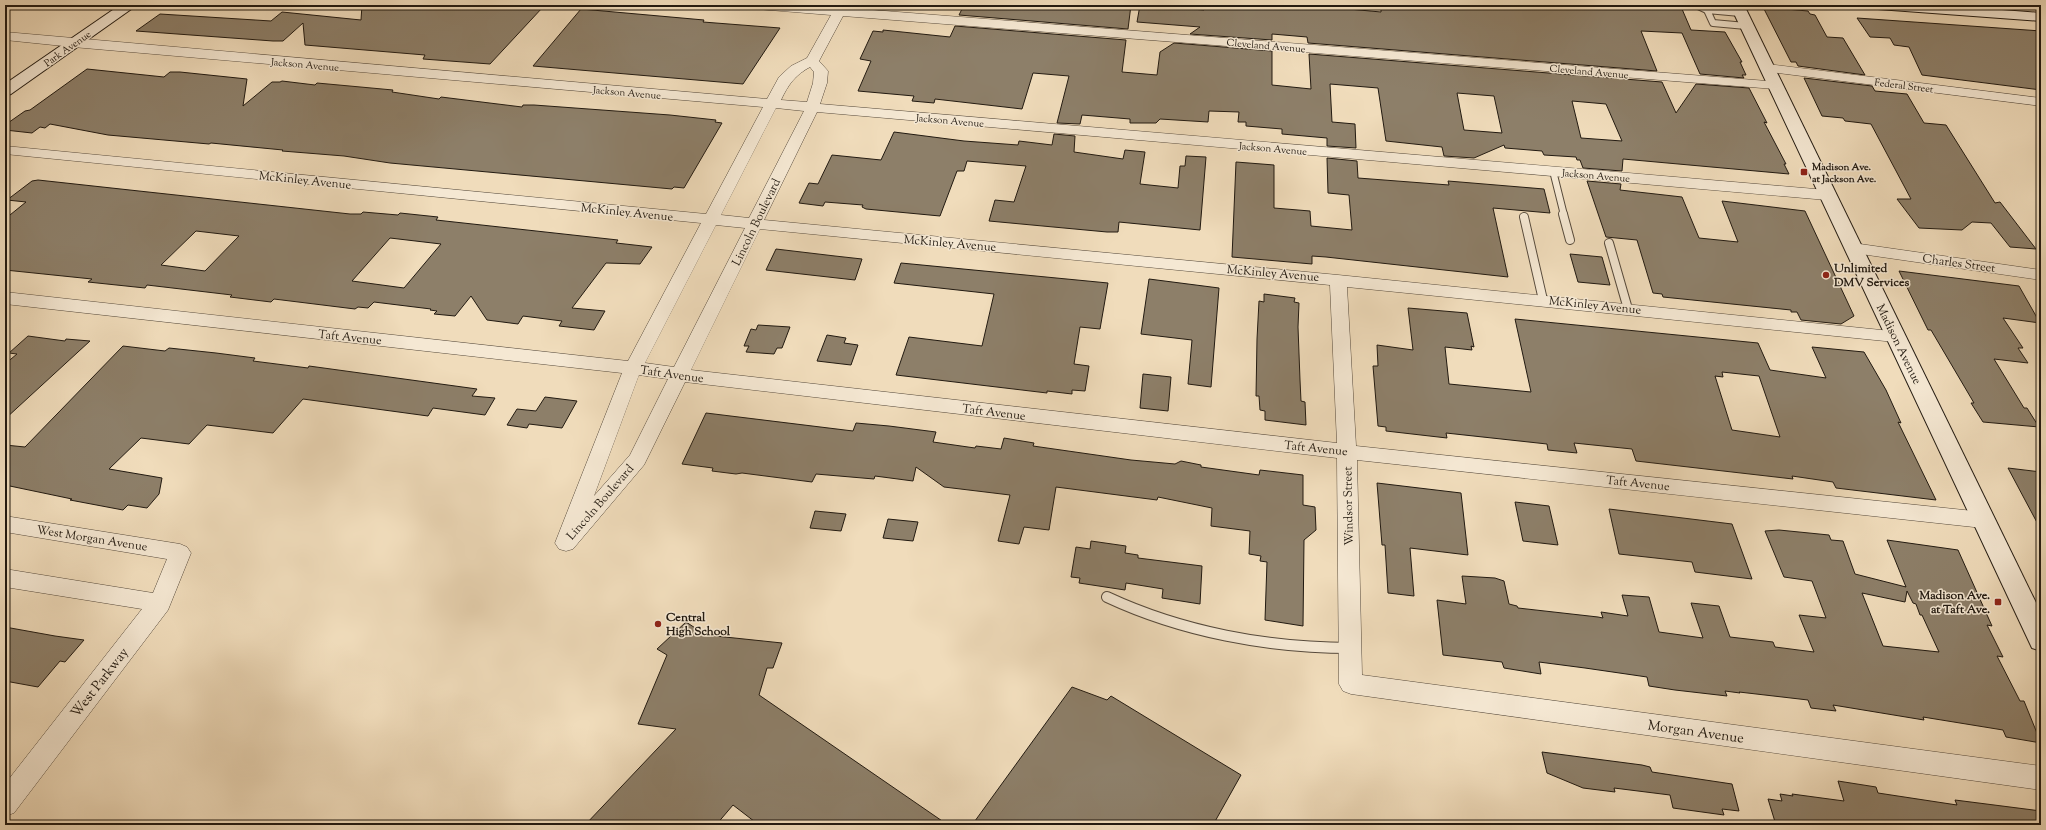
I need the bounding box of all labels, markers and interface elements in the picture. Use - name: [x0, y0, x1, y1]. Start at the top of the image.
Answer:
- street label: Park Avenue: [41, 27, 95, 71]
- street label: Cleveland Avenue: [1226, 36, 1306, 57]
- street label: Jackson Avenue: [269, 55, 340, 76]
- street label: Cleveland Avenue: [1549, 62, 1629, 83]
- street label: Federal Street: [1873, 75, 1935, 98]
- street label: Jackson Avenue: [591, 83, 662, 104]
- street label: Jackson Avenue: [914, 111, 985, 132]
- street label: Jackson Avenue: [1237, 139, 1308, 160]
- place label: Madison Ave. at Jackson Ave.: [1811, 160, 1877, 187]
- street label: Jackson Avenue: [1560, 166, 1631, 187]
- street label: McKinley Avenue: [258, 167, 352, 195]
- marker: Madison Ave. at Jackson Ave.: [1799, 167, 1809, 177]
- street label: Lincoln Boulevard: [728, 176, 786, 269]
- street label: McKinley Avenue: [580, 199, 674, 227]
- street label: McKinley Avenue: [903, 231, 997, 257]
- street label: Charles Street: [1921, 250, 1997, 278]
- place label: Unlimited DMV Services: [1833, 260, 1909, 292]
- street label: McKinley Avenue: [1226, 261, 1320, 287]
- marker: Unlimited DMV Services: [1821, 270, 1831, 280]
- street label: McKinley Avenue: [1548, 292, 1642, 320]
- street label: Madison Avenue: [1871, 301, 1926, 388]
- street label: Taft Avenue: [317, 326, 383, 350]
- street label: Taft Avenue: [639, 362, 705, 388]
- street label: Taft Avenue: [961, 400, 1027, 426]
- street label: Taft Avenue: [1283, 437, 1349, 461]
- street label: Lincoln Boulevard: [563, 461, 639, 544]
- street label: Windsor Street: [1339, 466, 1359, 546]
- street label: Taft Avenue: [1605, 472, 1671, 496]
- street label: West Morgan Avenue: [35, 521, 149, 557]
- place label: Madison Ave. at Taft Ave.: [1918, 587, 1990, 619]
- marker: Madison Ave. at Taft Ave.: [1993, 597, 2003, 607]
- place label: Central High School: [665, 609, 731, 641]
- marker: Central High School: [653, 619, 663, 629]
- street label: West Parkway: [67, 644, 134, 723]
- street label: Morgan Avenue: [1646, 716, 1745, 750]

